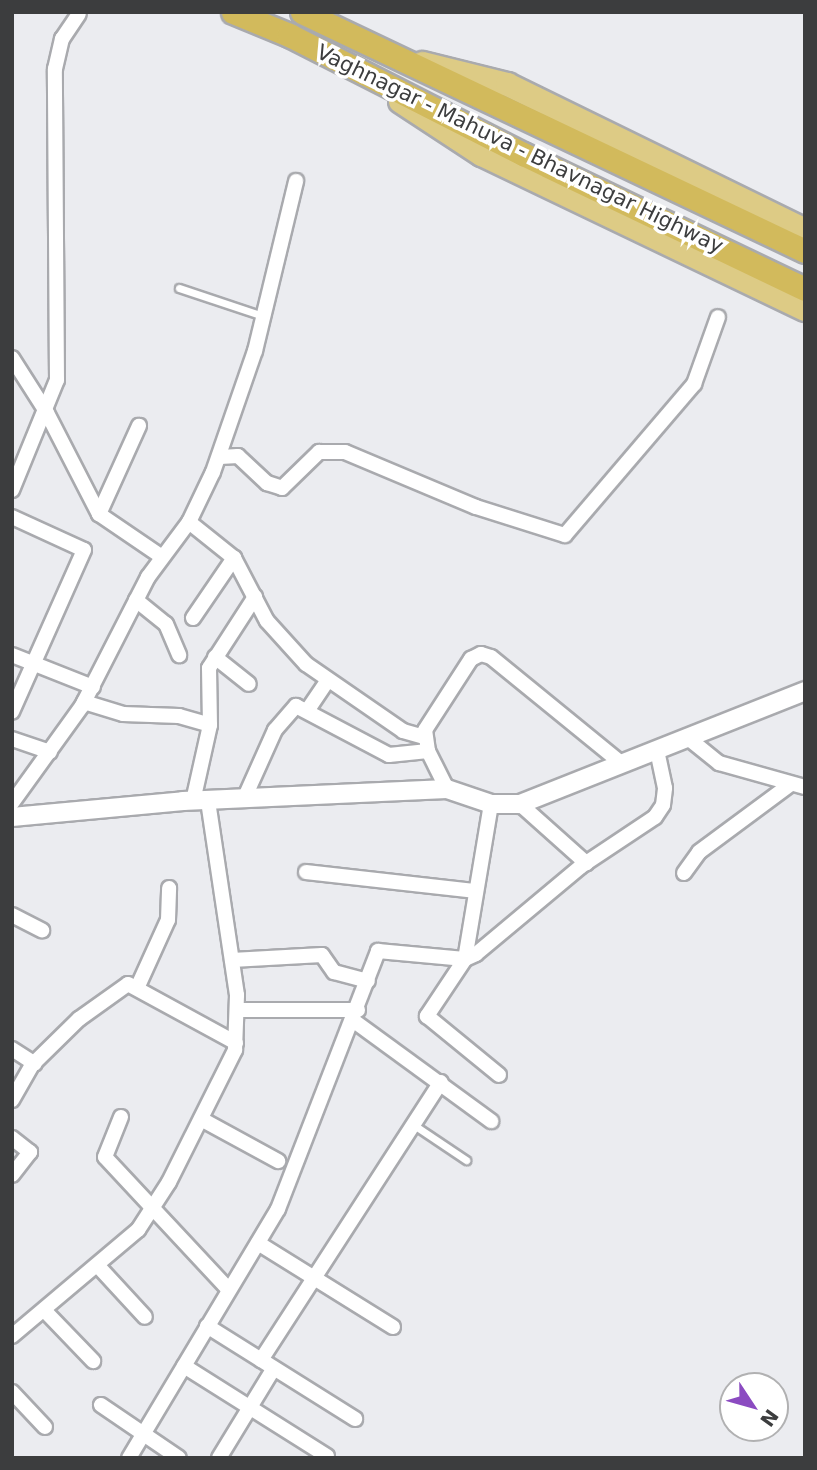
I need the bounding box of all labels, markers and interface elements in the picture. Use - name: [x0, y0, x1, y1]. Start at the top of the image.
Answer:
- street label: Vaghnagar - Mahuva - Bhavnagar Highway: [312, 39, 728, 259]
- north arrow: [719, 1372, 789, 1442]
- text: N: [756, 1405, 783, 1431]

